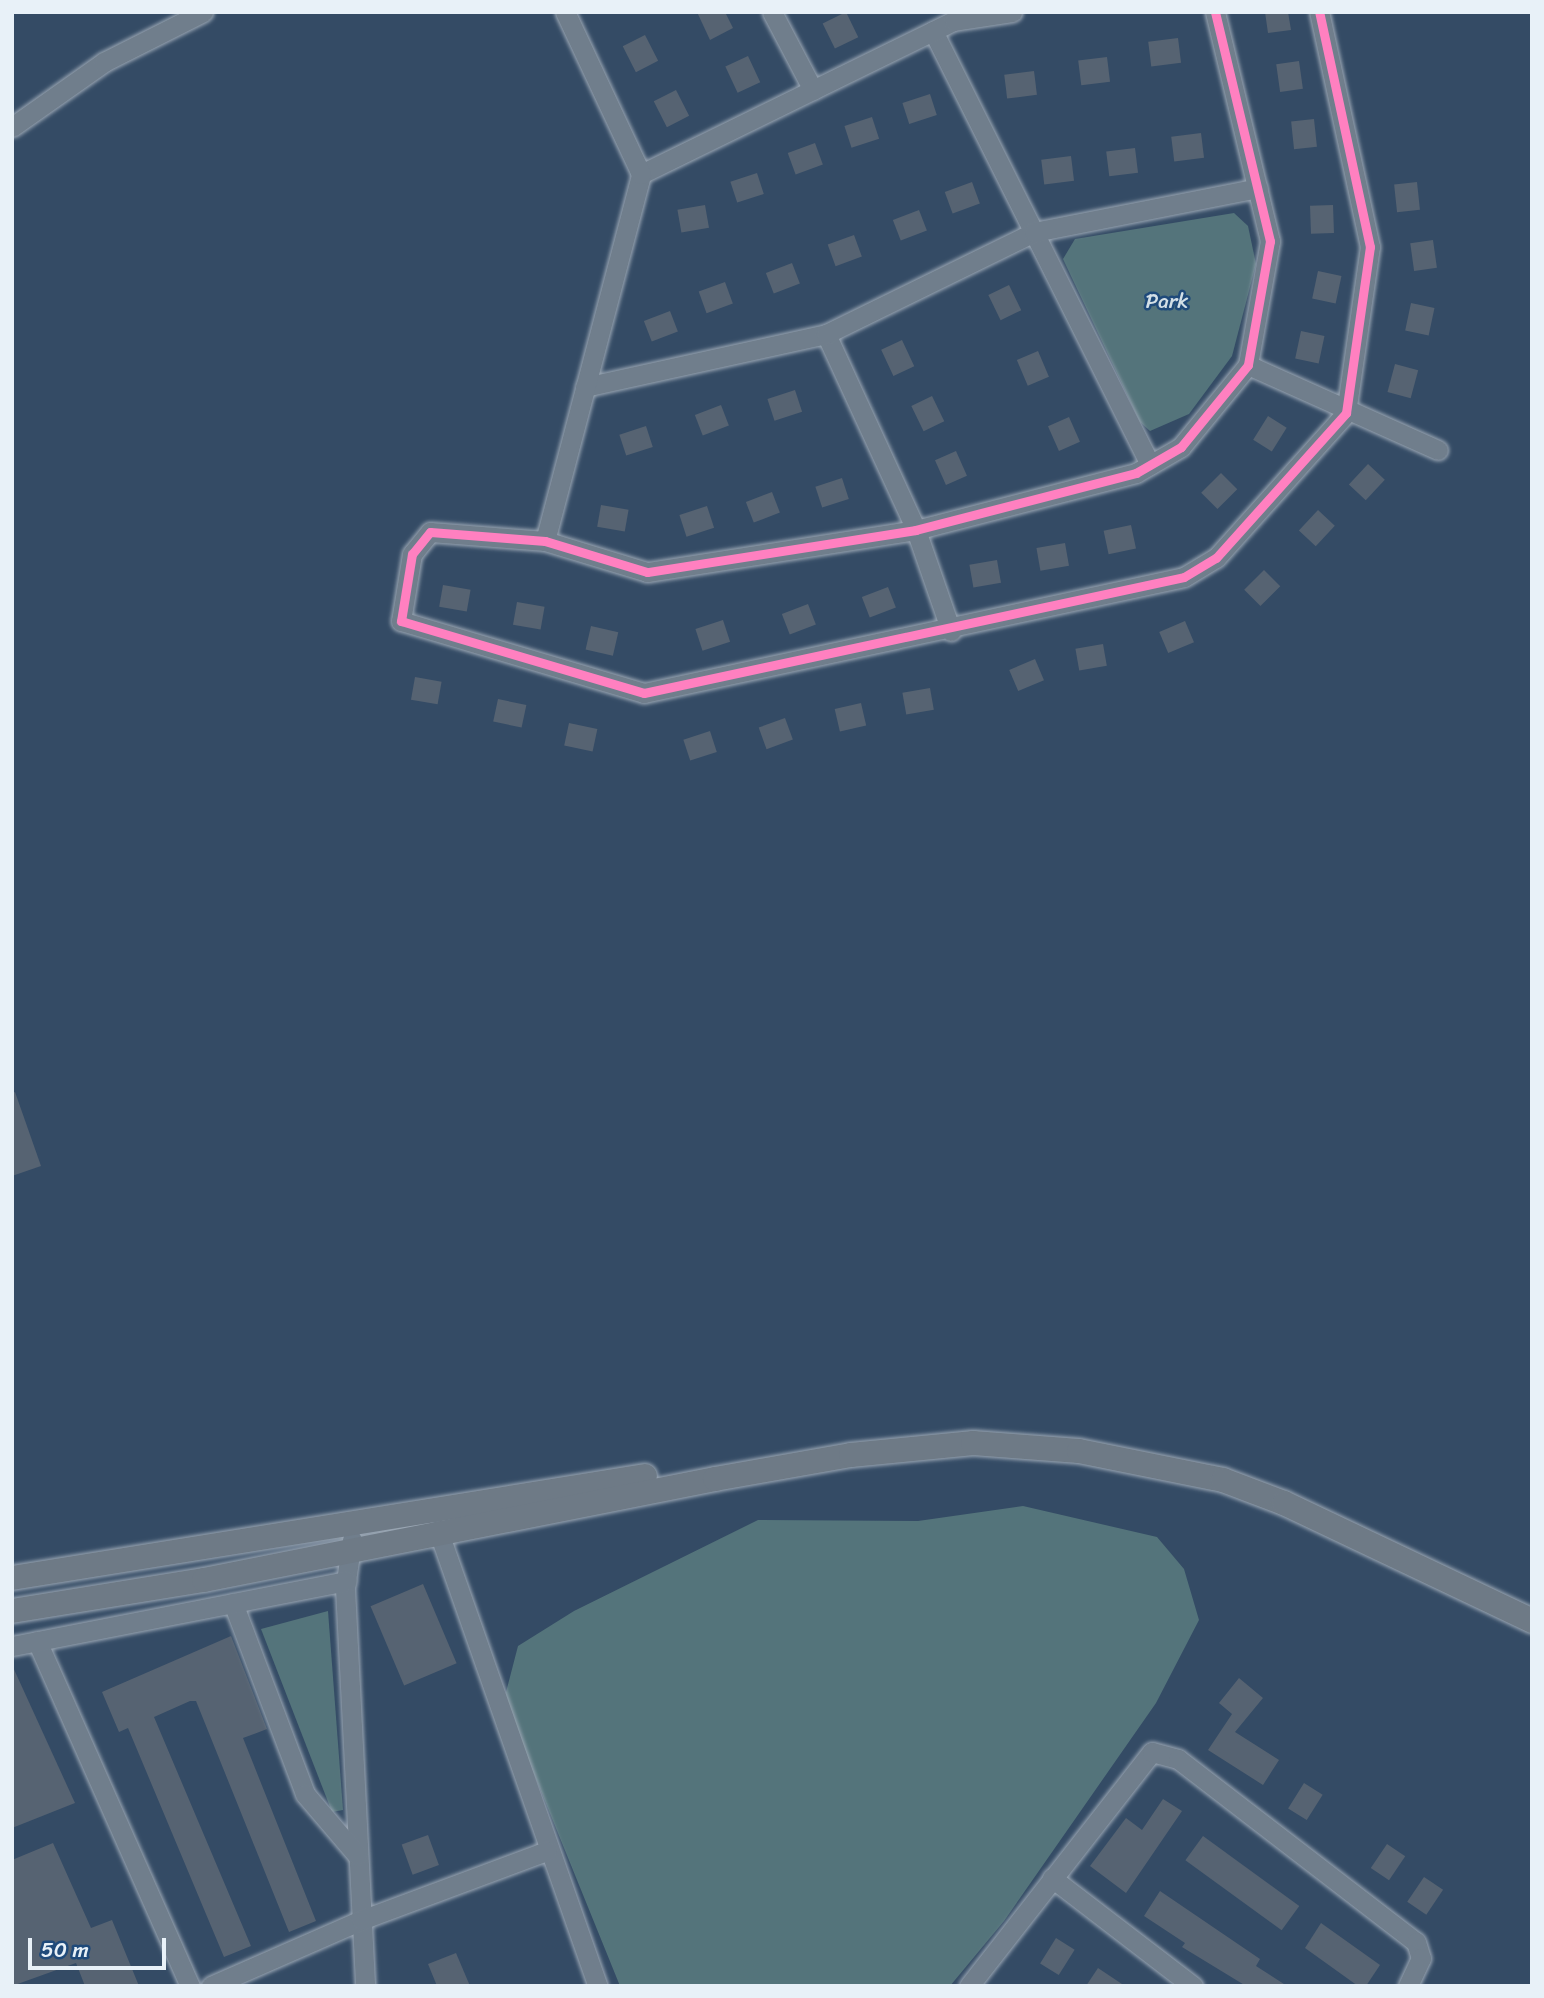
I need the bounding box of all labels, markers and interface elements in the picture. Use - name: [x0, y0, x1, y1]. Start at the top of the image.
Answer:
- park label: Park: [1145, 288, 1189, 314]
- scale bar: [32, 1924, 170, 1968]
- text: 50 m: [41, 1931, 89, 1969]

